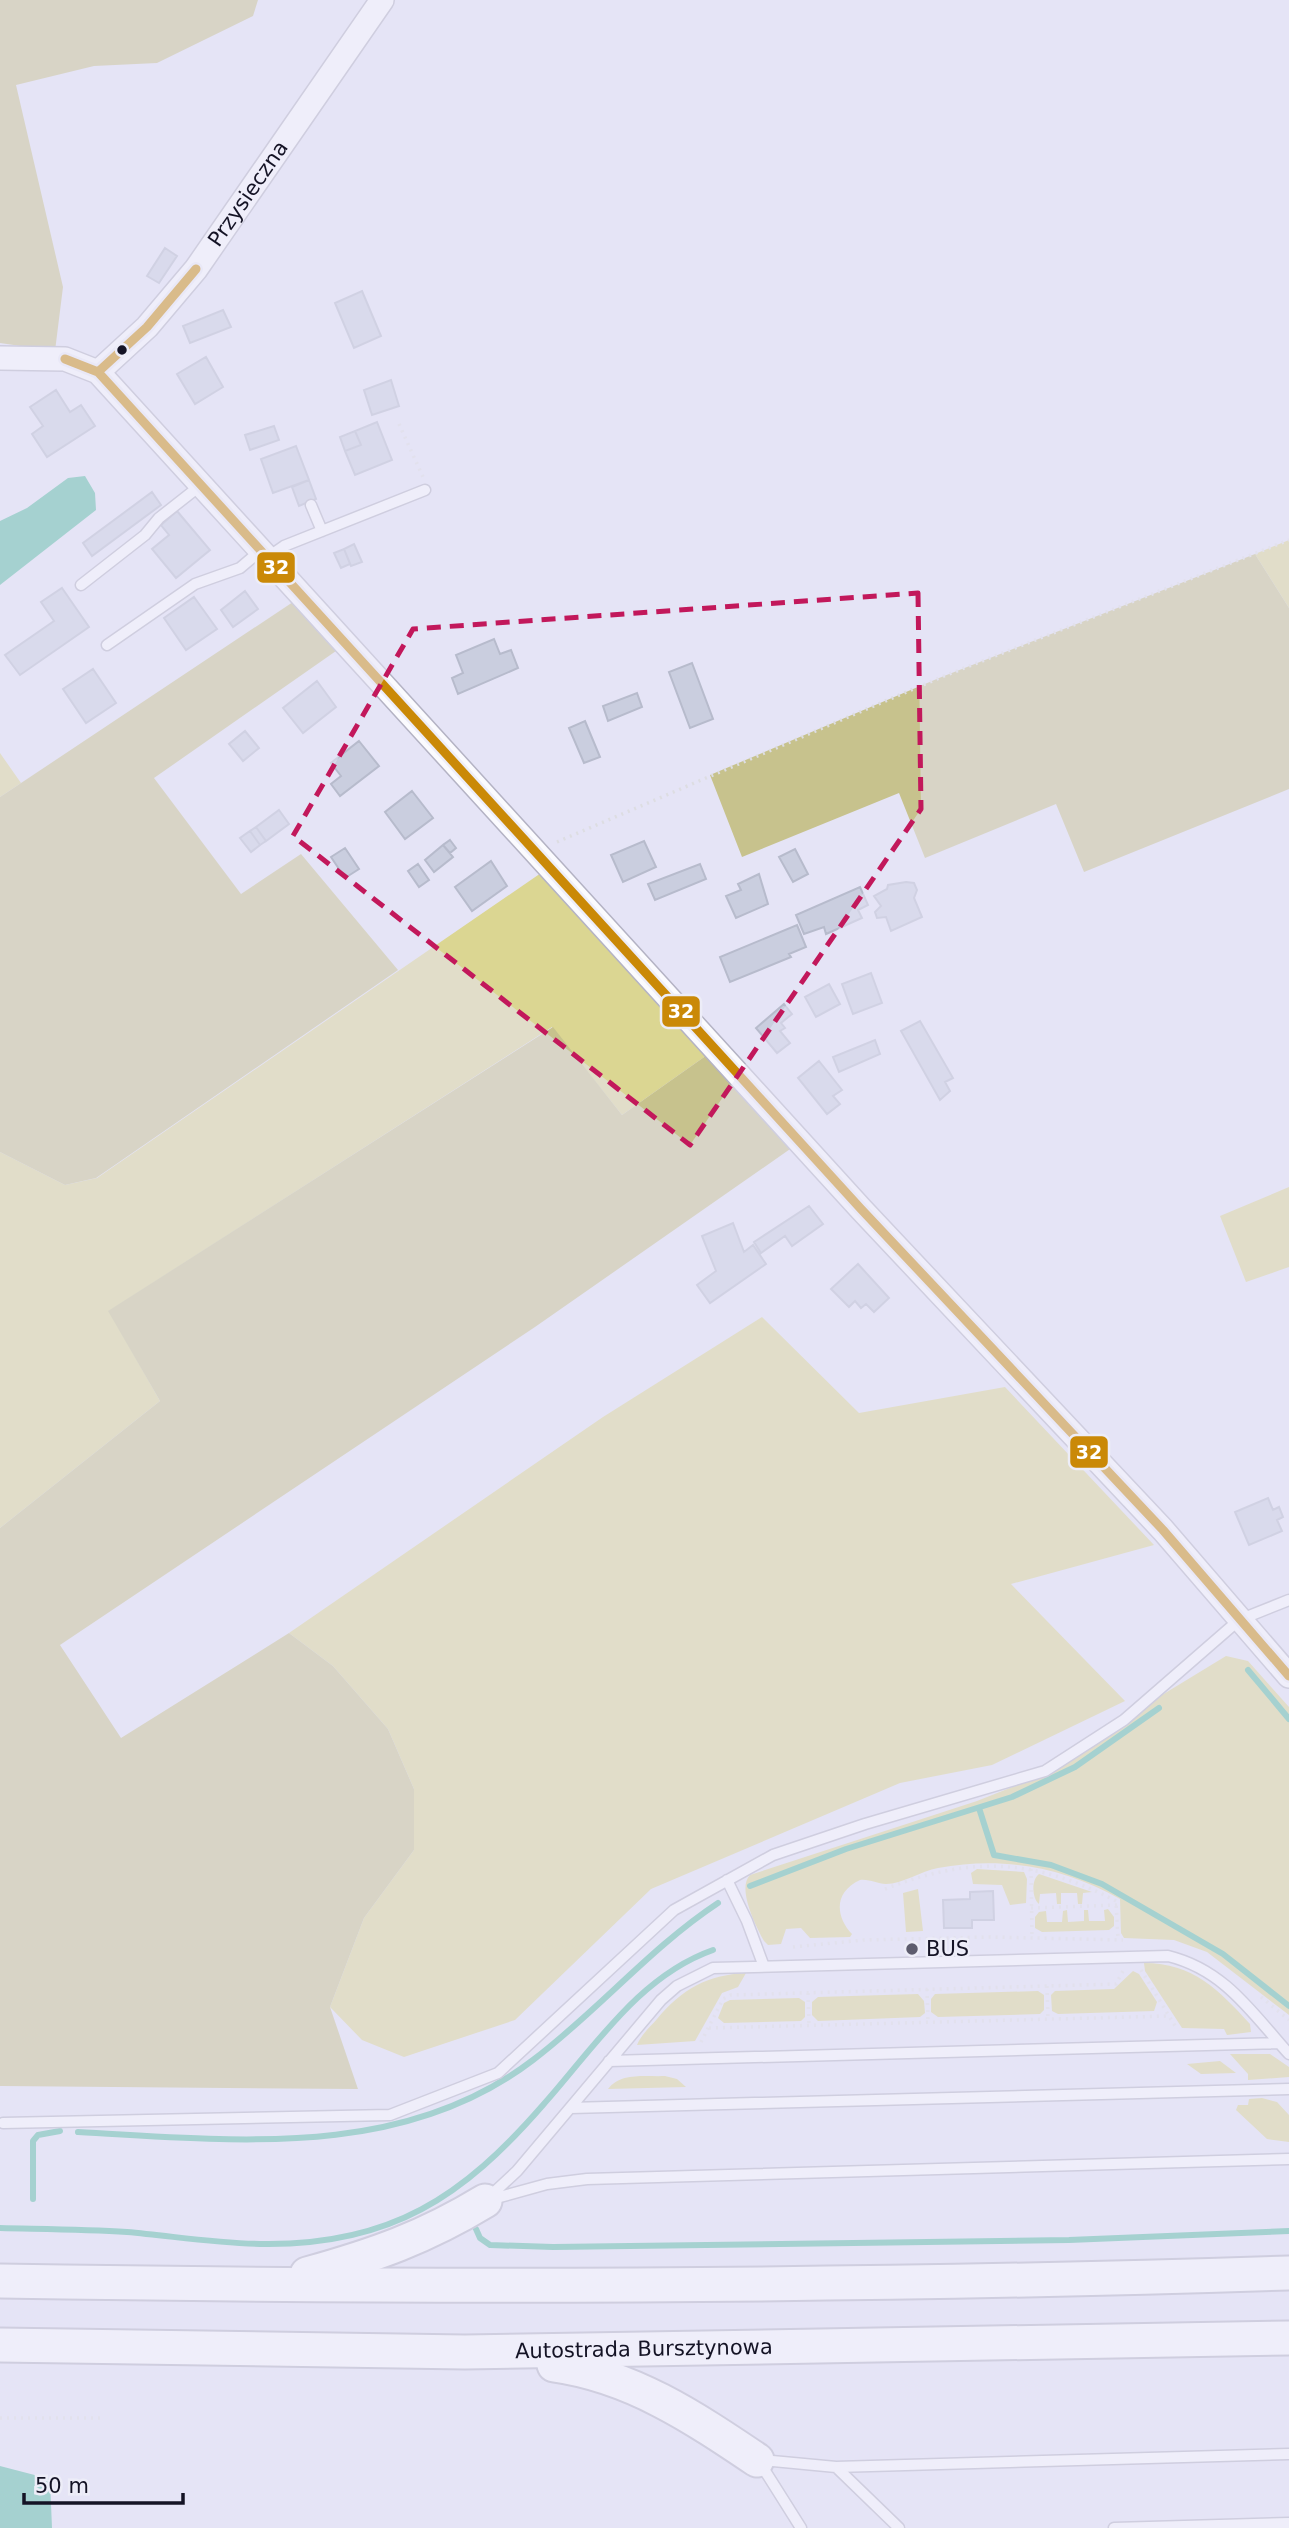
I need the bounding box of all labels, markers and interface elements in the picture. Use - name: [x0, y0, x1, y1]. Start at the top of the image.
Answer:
- street label: Przysieczna: [203, 136, 293, 251]
- unlabelled marker: [115, 343, 129, 357]
- line badge: 32: [256, 551, 296, 584]
- text: 32: [263, 556, 289, 578]
- line badge: 32: [661, 995, 701, 1028]
- text: 32: [668, 1000, 694, 1022]
- line badge: 32: [1069, 1435, 1109, 1469]
- text: 32: [1076, 1441, 1102, 1463]
- place label: BUS: [926, 1937, 969, 1961]
- marker: BUS: [904, 1941, 920, 1957]
- street label: Autostrada Bursztynowa: [515, 2335, 773, 2363]
- scale bar: [24, 2462, 184, 2506]
- text: 50 m: [35, 2474, 89, 2498]

